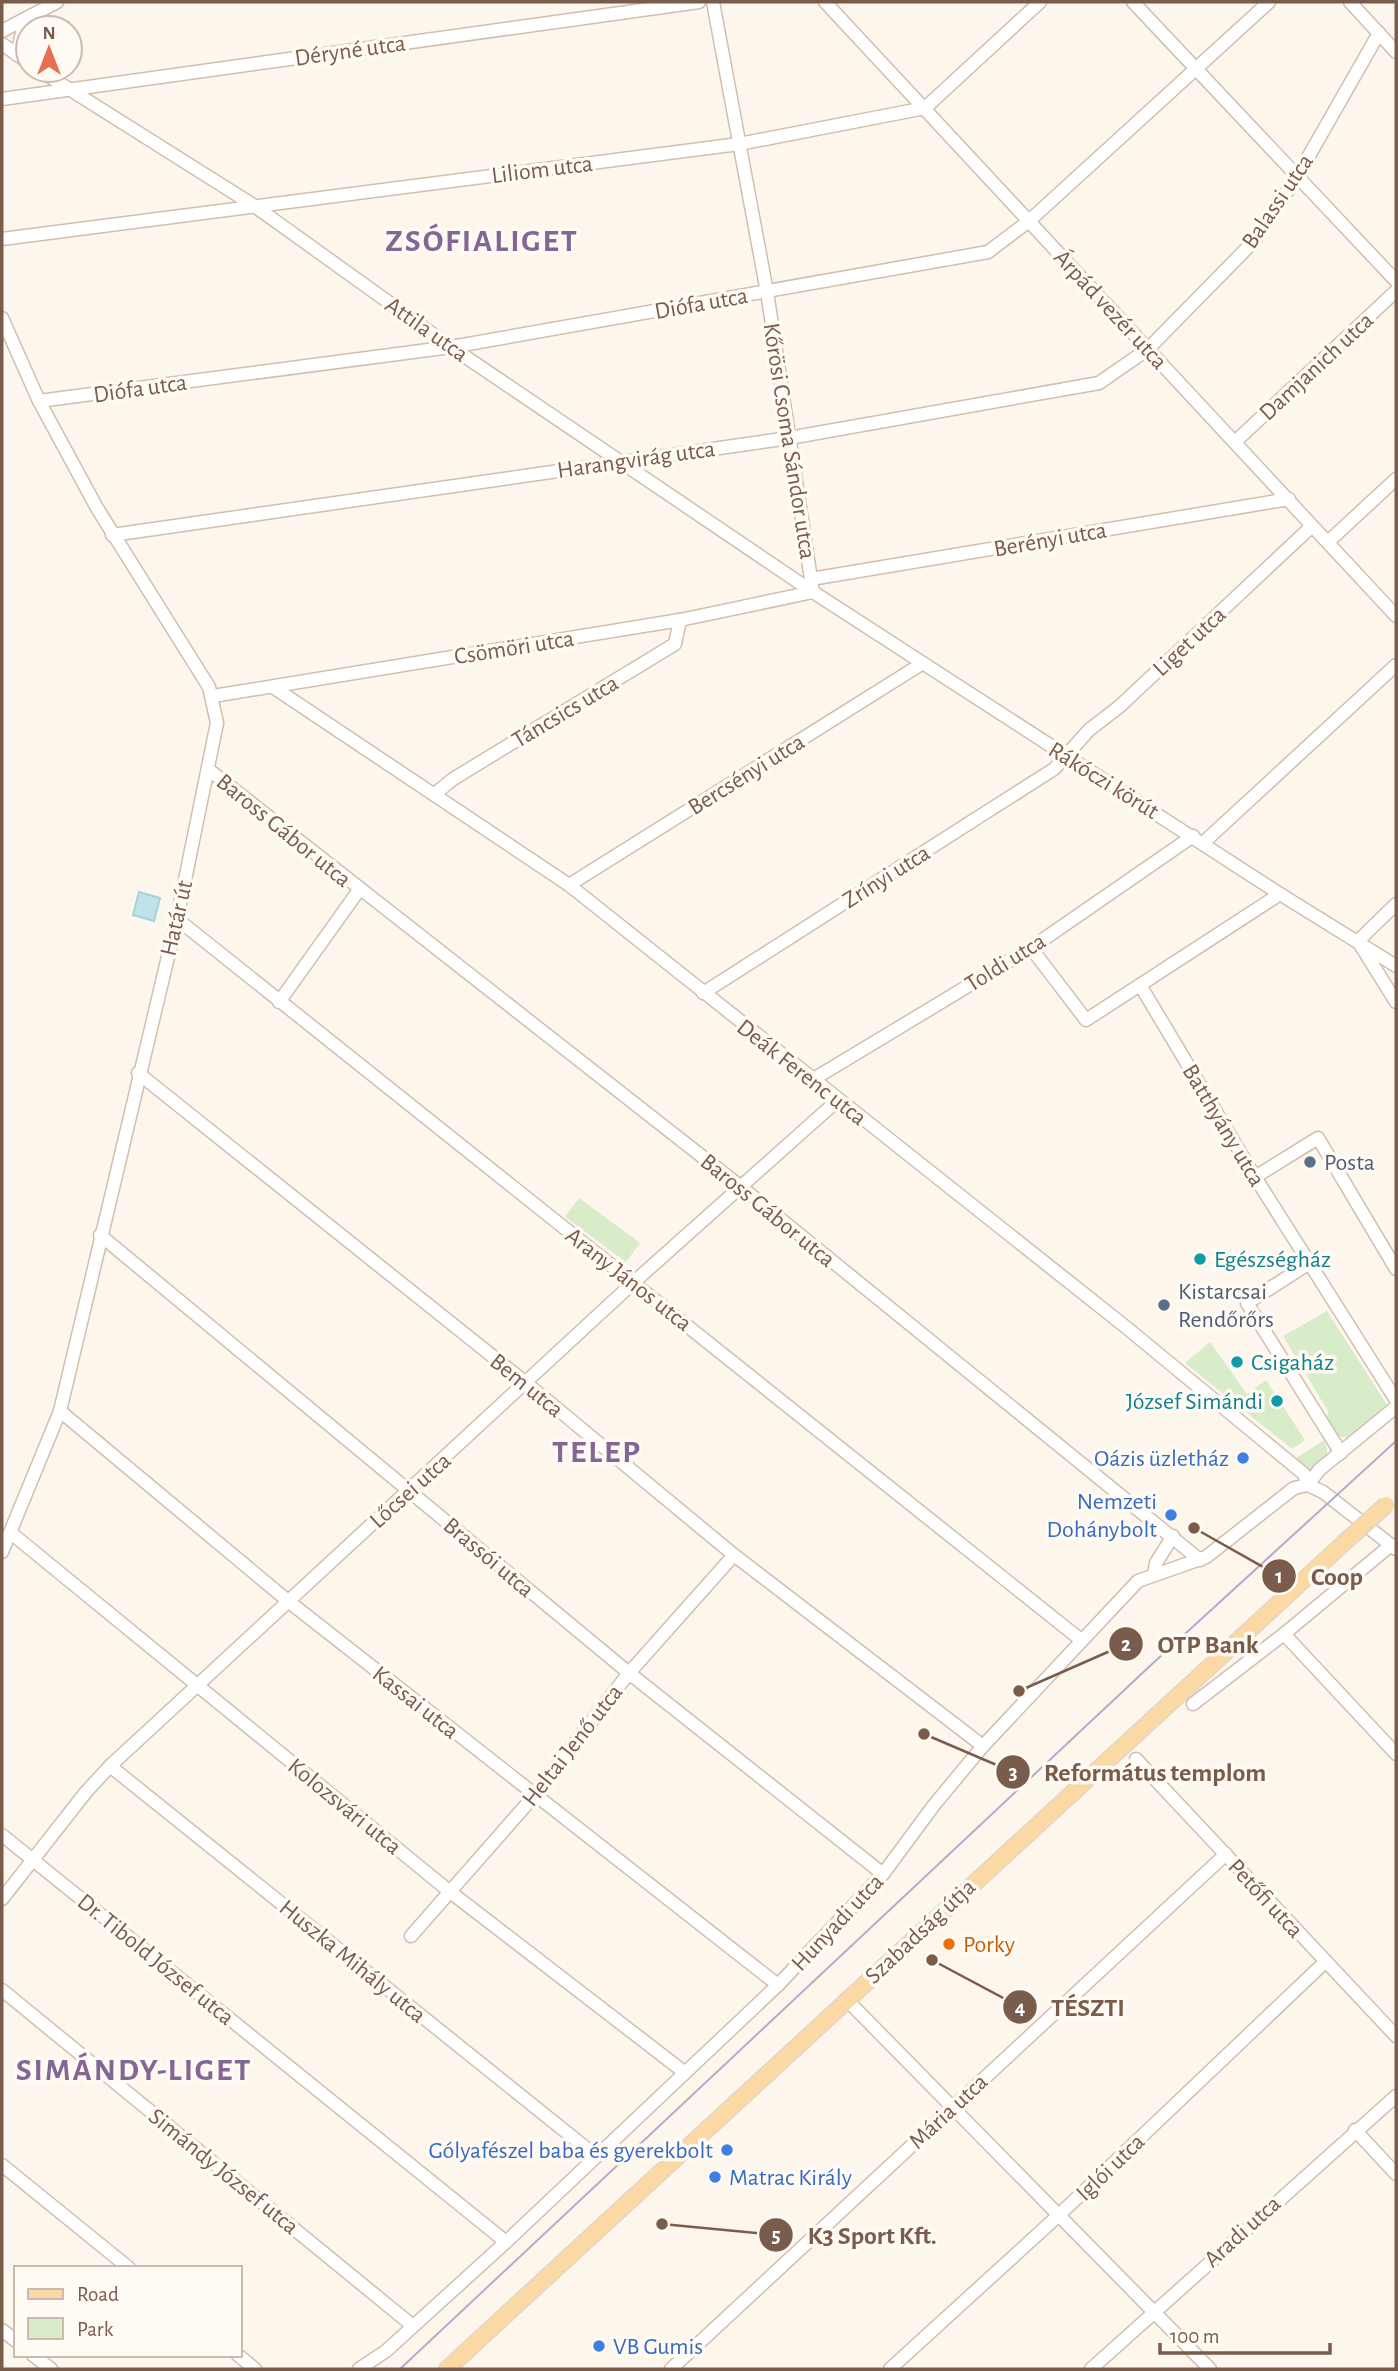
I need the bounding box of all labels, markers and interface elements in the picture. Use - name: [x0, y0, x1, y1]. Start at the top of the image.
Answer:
- north arrow: [14, 14, 84, 84]
- text: N: [42, 24, 56, 43]
- street label: Déryné utca: [293, 31, 407, 71]
- street label: Balassi utca: [1238, 150, 1318, 253]
- street label: Liliom utca: [490, 152, 594, 188]
- district label: ZSÓFIALIGET: [385, 223, 579, 257]
- street label: Árpád vezér utca: [1049, 244, 1173, 374]
- street label: Diófa utca: [653, 284, 750, 324]
- street label: Attila utca: [381, 293, 472, 367]
- street label: Damjanich utca: [1255, 308, 1378, 425]
- street label: Kőrösi Csoma Sándor utca: [758, 321, 820, 561]
- street label: Diófa utca: [92, 371, 189, 407]
- street label: Harangvirág utca: [556, 437, 717, 483]
- street label: Berényi utca: [992, 518, 1108, 562]
- street label: Liget utca: [1149, 602, 1231, 681]
- street label: Csömöri utca: [453, 627, 576, 669]
- street label: Táncsics utca: [508, 671, 623, 753]
- street label: Bercsényi utca: [684, 730, 809, 820]
- street label: Rákóczi körút: [1044, 738, 1163, 824]
- street label: Baross Gábor utca: [212, 769, 355, 892]
- street label: Zrínyi utca: [839, 841, 934, 913]
- street label: Határ út: [157, 878, 197, 959]
- street label: Toldi utca: [961, 929, 1050, 997]
- street label: Deák Ferenc utca: [732, 1015, 871, 1131]
- street label: Batthyány utca: [1177, 1060, 1269, 1191]
- street label: Baross Gábor utca: [696, 1149, 839, 1272]
- place label: Posta: [1324, 1151, 1375, 1175]
- marker: Posta: [1302, 1154, 1318, 1170]
- street label: Arany János utca: [561, 1223, 696, 1336]
- place label: Egészségház: [1214, 1248, 1331, 1272]
- marker: Egészségház: [1192, 1251, 1208, 1267]
- place label: Kistarcsai Rendőrőrs: [1178, 1280, 1274, 1332]
- marker: Kistarcsai Rendőrőrs: [1156, 1297, 1172, 1313]
- street label: Bem utca: [485, 1349, 568, 1422]
- place label: Csigaház: [1251, 1351, 1334, 1375]
- marker: Csigaház: [1229, 1354, 1245, 1370]
- place label: József Simándi: [1126, 1390, 1263, 1414]
- marker: József Simándi: [1269, 1393, 1285, 1409]
- district label: TELEP: [552, 1436, 642, 1468]
- place label: Oázis üzletház: [1094, 1447, 1229, 1471]
- street label: Lőcsei utca: [365, 1448, 456, 1533]
- marker: Oázis üzletház: [1235, 1450, 1251, 1466]
- place label: Nemzeti Dohánybolt: [1047, 1490, 1157, 1542]
- marker: Nemzeti Dohánybolt: [1163, 1507, 1179, 1523]
- street label: Brassói utca: [438, 1513, 538, 1602]
- callout: Coop: [1261, 1552, 1377, 1599]
- text: Coop: [1311, 1564, 1363, 1590]
- text: 1: [1275, 1566, 1283, 1587]
- callout: OTP Bank: [1109, 1621, 1273, 1668]
- text: OTP Bank: [1157, 1632, 1259, 1658]
- text: 2: [1121, 1634, 1131, 1655]
- street label: Kassai utca: [368, 1662, 463, 1744]
- street label: Heltai Jenő utca: [518, 1680, 628, 1811]
- callout: Református templom: [995, 1749, 1281, 1796]
- street label: Kolozsvári utca: [283, 1754, 406, 1860]
- text: Református templom: [1044, 1760, 1266, 1786]
- text: 3: [1008, 1762, 1018, 1783]
- street label: Petőfi utca: [1223, 1855, 1307, 1943]
- street label: Hunyadi utca: [787, 1870, 888, 1976]
- street label: Szabadság útja: [861, 1875, 980, 1989]
- street label: Dr. Tibold József utca: [73, 1889, 238, 2030]
- street label: Huszka Mihály utca: [275, 1896, 430, 2028]
- place label: Porky: [963, 1933, 1015, 1957]
- marker: Porky: [941, 1936, 957, 1952]
- callout: TÉSZTI: [1002, 1983, 1139, 2030]
- text: TÉSZTI: [1051, 1993, 1125, 2021]
- text: 4: [1015, 1997, 1025, 2018]
- district label: SIMÁNDY-LIGET: [16, 2052, 252, 2086]
- street label: Mária utca: [905, 2070, 993, 2154]
- street label: Simándy József utca: [144, 2104, 303, 2239]
- street label: Iglói utca: [1072, 2130, 1149, 2206]
- place label: Gólyafészel baba és gyerekbolt: [429, 2139, 713, 2163]
- marker: Gólyafészel baba és gyerekbolt: [719, 2142, 735, 2158]
- place label: Matrac Király: [729, 2166, 852, 2190]
- marker: Matrac Király: [707, 2169, 723, 2185]
- street label: Aradi utca: [1200, 2191, 1286, 2272]
- callout: K3 Sport Kft.: [758, 2211, 950, 2258]
- text: K3 Sport Kft.: [807, 2223, 937, 2249]
- text: 5: [771, 2225, 781, 2246]
- legend: [14, 2266, 242, 2357]
- text: Road: [77, 2284, 119, 2305]
- scale bar: [1160, 2312, 1330, 2356]
- text: Park: [77, 2319, 114, 2340]
- text: 100 m: [1170, 2326, 1220, 2347]
- place label: VB Gumis: [613, 2335, 703, 2359]
- marker: VB Gumis: [591, 2338, 607, 2354]

